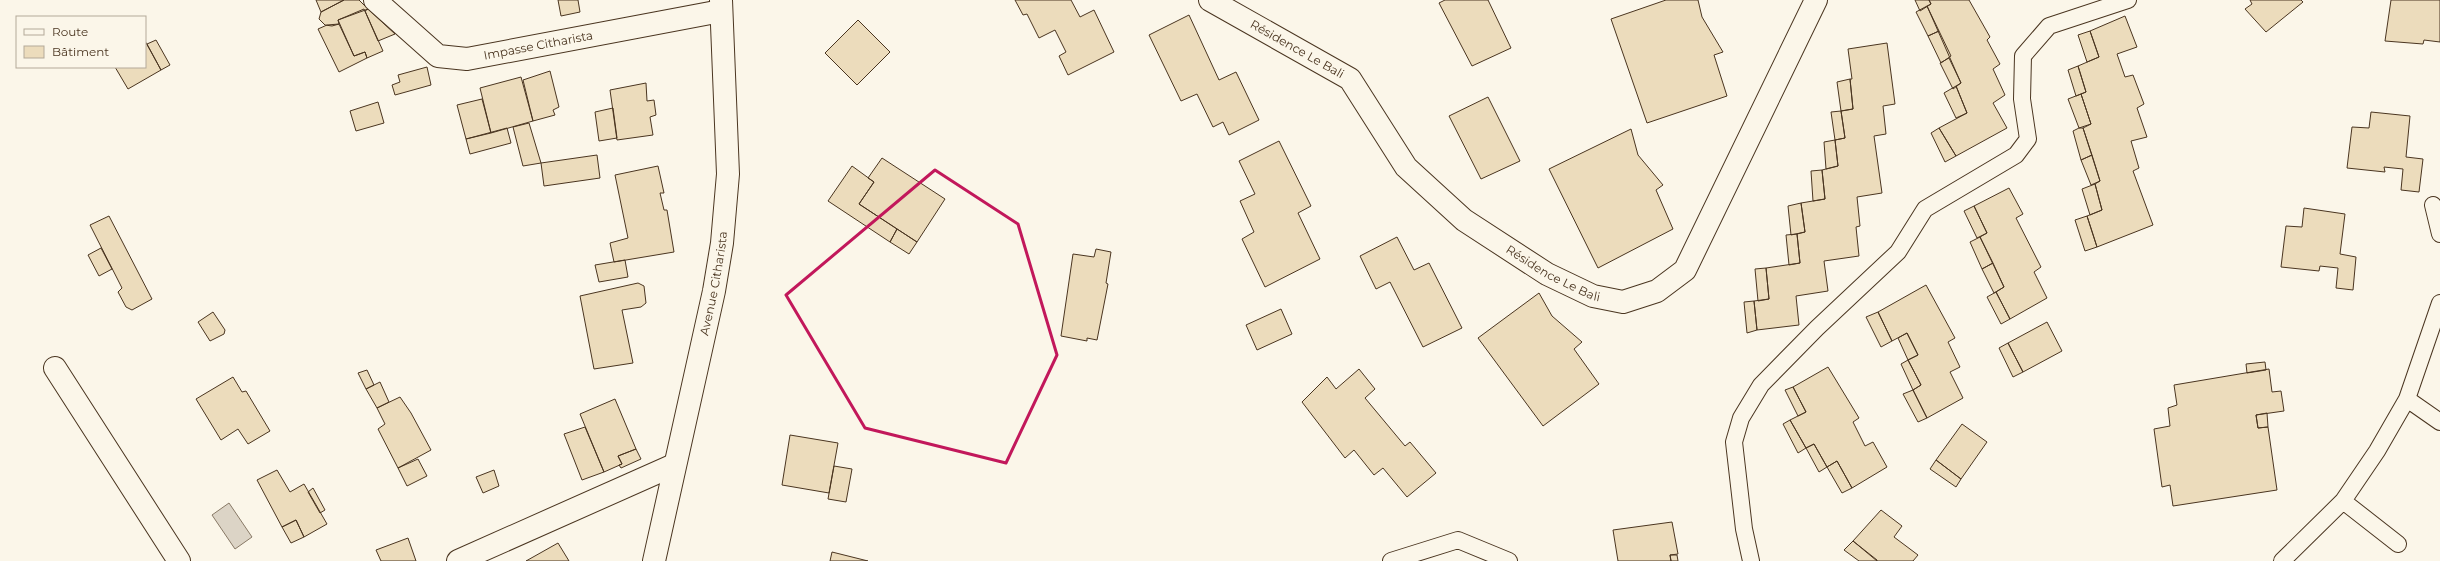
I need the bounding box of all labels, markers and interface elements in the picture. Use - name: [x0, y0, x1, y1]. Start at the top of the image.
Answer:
- legend: [16, 16, 146, 68]
- street label: Résidence Le Bali: [1248, 16, 1347, 81]
- text: Route: [52, 24, 88, 39]
- street label: Impasse Citharista: [482, 27, 594, 63]
- text: Bâtiment: [52, 44, 109, 59]
- street label: Avenue Citharista: [696, 231, 730, 337]
- street label: Résidence Le Bali: [1503, 241, 1602, 304]

